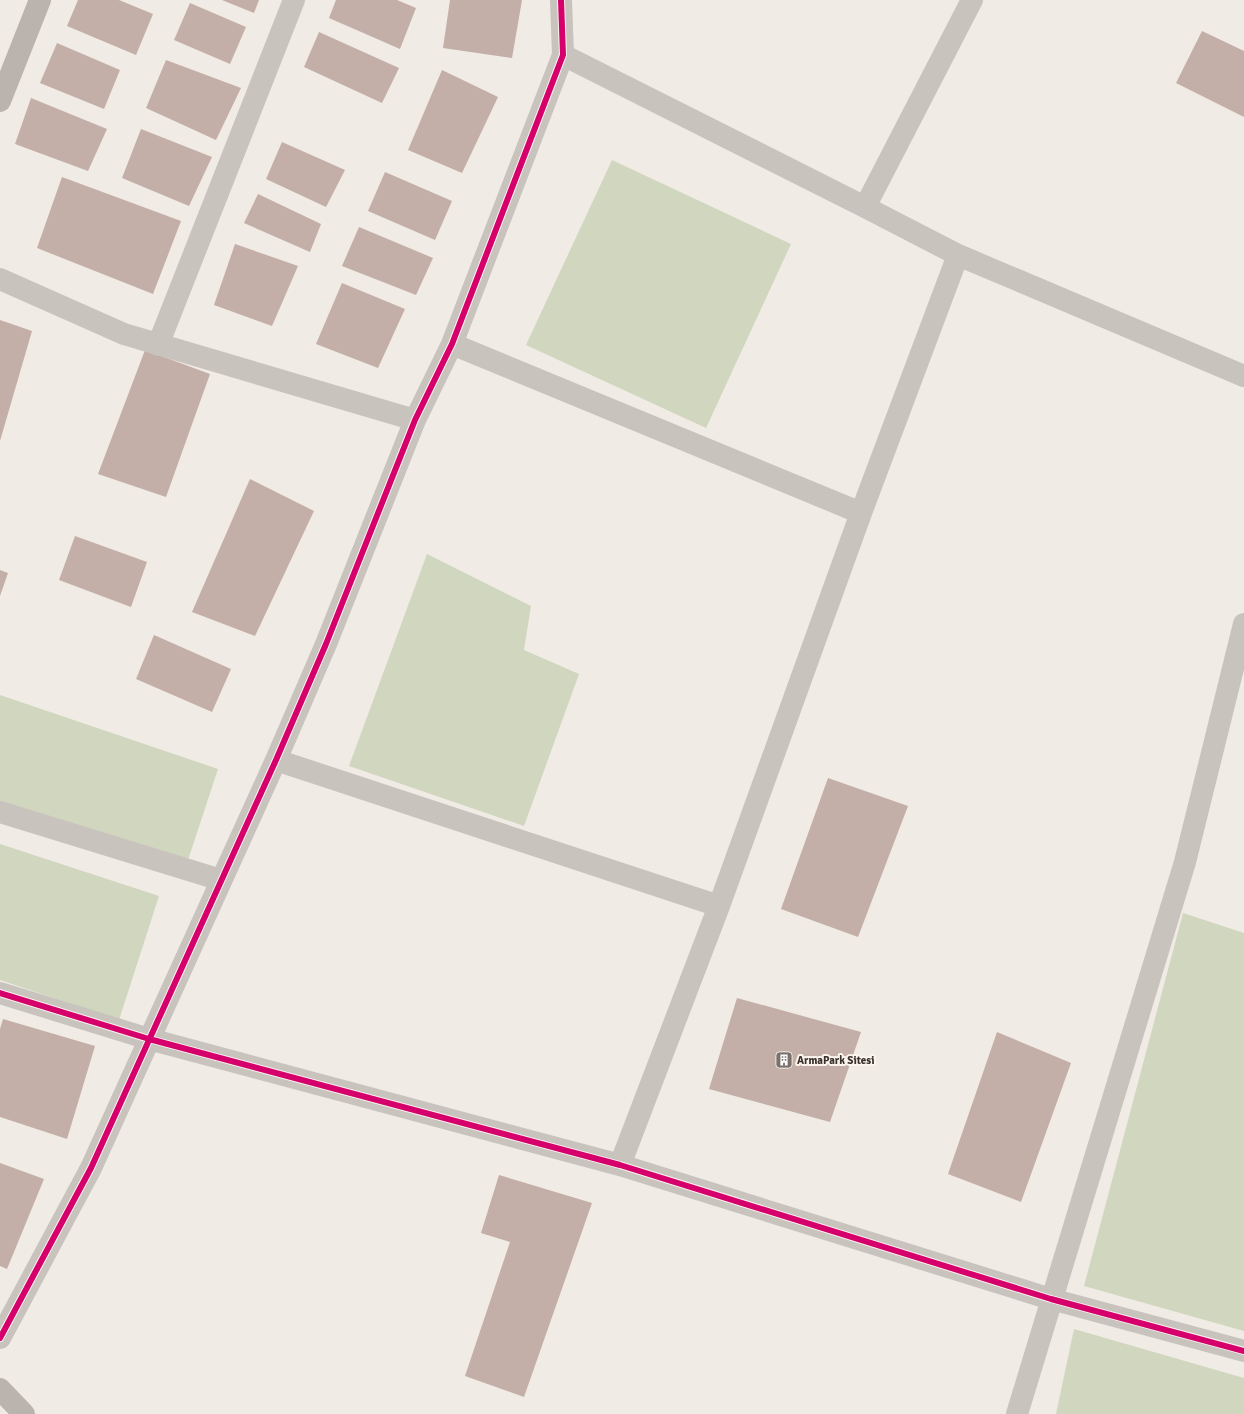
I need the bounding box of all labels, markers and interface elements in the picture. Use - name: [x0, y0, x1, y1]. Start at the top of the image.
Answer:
- building icon: ArmaPark Sitesi: [774, 1050, 794, 1070]
- place label: ArmaPark Sitesi: [797, 1054, 874, 1067]

